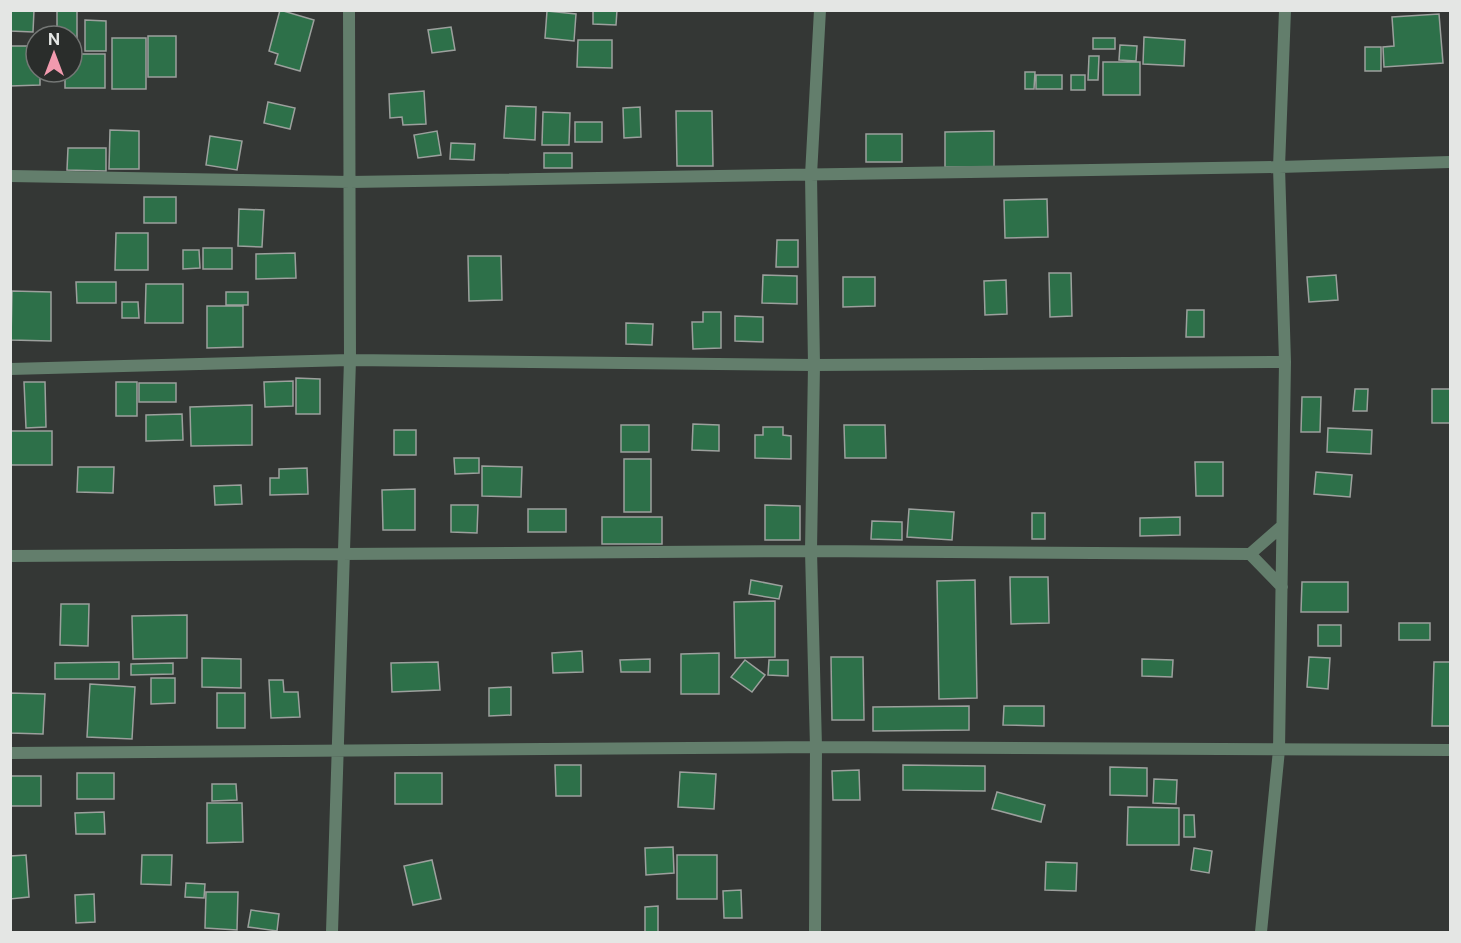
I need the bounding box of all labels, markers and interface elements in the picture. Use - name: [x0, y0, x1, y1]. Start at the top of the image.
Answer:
- north arrow: [24, 24, 84, 84]
- text: N: [48, 30, 60, 49]

